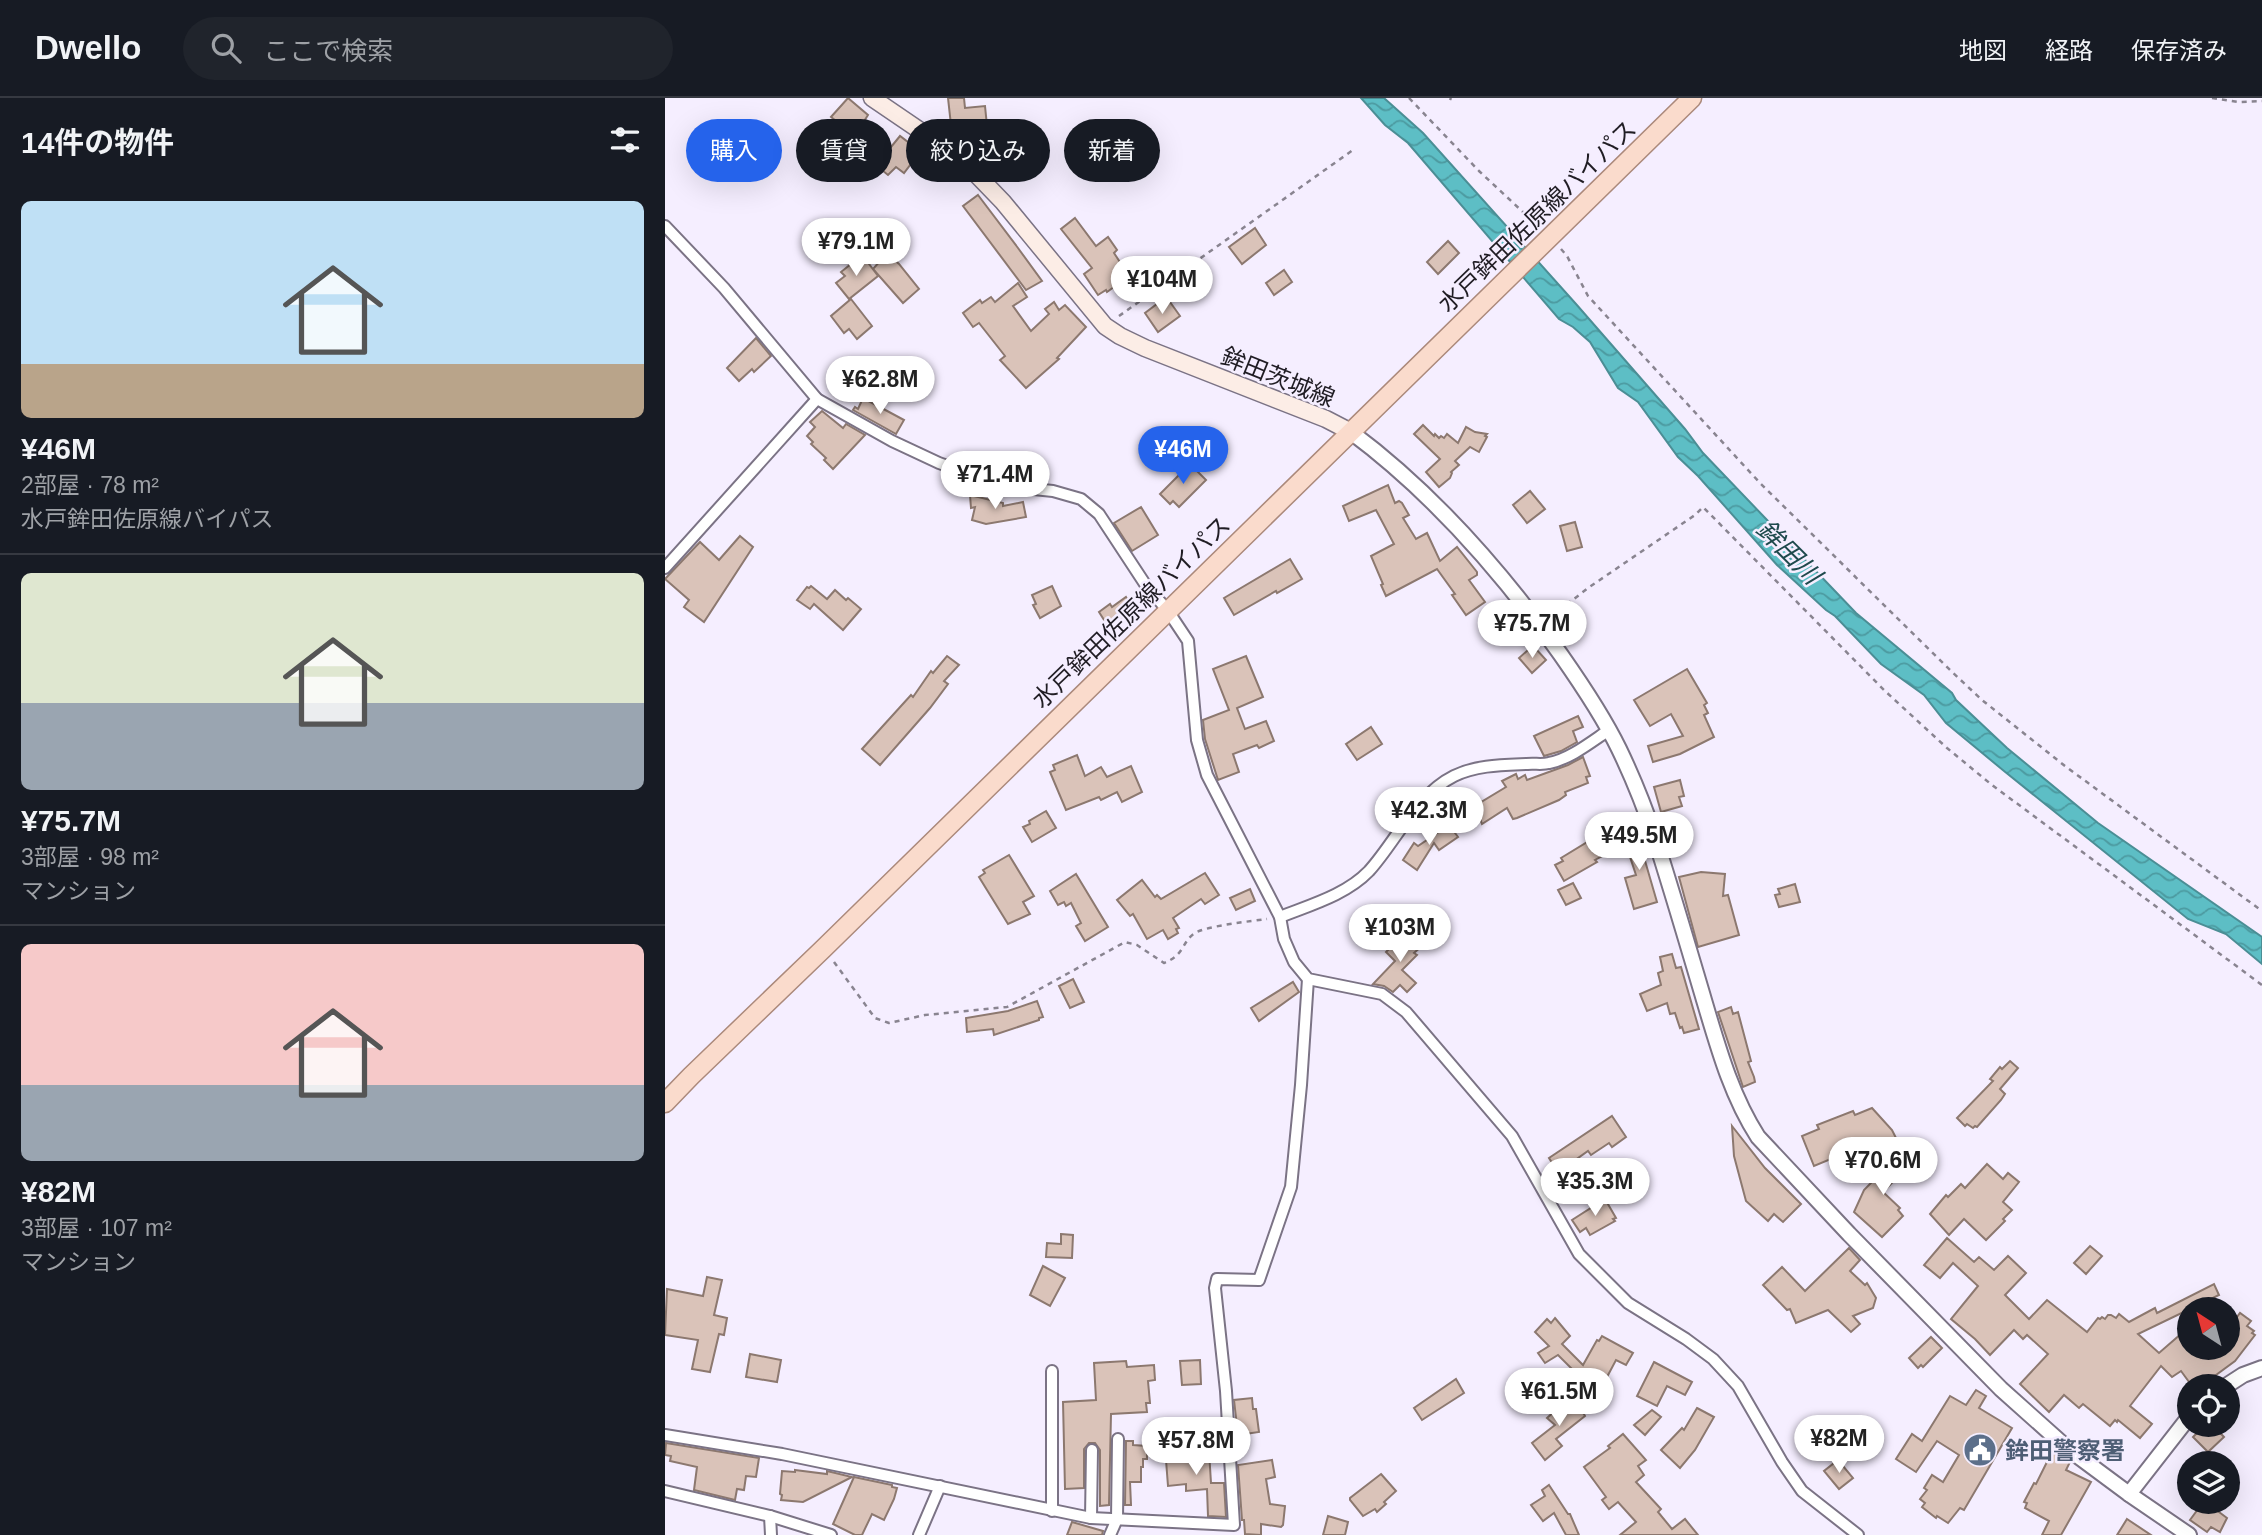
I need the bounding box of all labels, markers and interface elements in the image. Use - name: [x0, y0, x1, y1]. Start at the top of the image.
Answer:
- search box: [183, 17, 673, 80]
- text: Dwello: [35, 29, 141, 66]
- icon: search: [207, 29, 245, 67]
- text: ここで検索: [263, 36, 393, 66]
- text: 地図: [1959, 37, 2007, 64]
- text: 経路: [2045, 37, 2093, 64]
- text: 保存済み: [2131, 37, 2227, 64]
- street label: 水戸鉾田佐原線バイパス: [1433, 115, 1641, 317]
- chip: 購入: [686, 119, 782, 182]
- chip: 賃貸: [796, 119, 892, 182]
- chip: 絞り込み: [906, 119, 1050, 182]
- chip: 新着: [1064, 119, 1160, 182]
- icon: filters: [606, 121, 644, 159]
- text: 14件の物件: [21, 126, 174, 159]
- pin: ¥79.1M: [799, 218, 913, 278]
- text: ¥79.1M: [818, 228, 894, 254]
- icon: home: [270, 247, 396, 373]
- pin: ¥104M: [1113, 256, 1211, 316]
- text: ¥104M: [1127, 266, 1197, 292]
- street label: 鉾田茨城線: [1217, 342, 1339, 412]
- pin: ¥62.8M: [823, 356, 937, 416]
- text: ¥62.8M: [842, 366, 918, 392]
- pin: ¥46M: [1142, 426, 1224, 486]
- text: ¥46M: [21, 432, 96, 465]
- text: ¥46M: [1154, 436, 1212, 462]
- pin: ¥71.4M: [938, 452, 1052, 511]
- text: ¥71.4M: [957, 461, 1033, 487]
- text: 2部屋 · 78 m²: [21, 472, 159, 498]
- text: 水戸鉾田佐原線バイパス: [21, 506, 274, 532]
- street label: 水戸鉾田佐原線バイパス: [1027, 511, 1235, 713]
- water label: 鉾田川: [1751, 514, 1829, 592]
- pin: ¥75.7M: [1475, 601, 1589, 660]
- text: ¥75.7M: [1494, 610, 1570, 636]
- icon: home: [270, 619, 396, 745]
- pin: ¥42.3M: [1372, 788, 1486, 847]
- text: ¥42.3M: [1391, 797, 1467, 823]
- text: ¥75.7M: [21, 804, 121, 837]
- pin: ¥49.5M: [1582, 812, 1696, 872]
- text: ¥49.5M: [1601, 822, 1677, 848]
- text: 3部屋 · 98 m²: [21, 844, 159, 870]
- text: マンション: [21, 878, 136, 904]
- pin: ¥103M: [1351, 904, 1449, 964]
- text: ¥103M: [1365, 914, 1435, 940]
- icon: home: [270, 990, 396, 1116]
- pin: ¥70.6M: [1826, 1138, 1940, 1197]
- text: ¥70.6M: [1845, 1147, 1921, 1173]
- pin: ¥35.3M: [1538, 1158, 1652, 1218]
- text: ¥35.3M: [1557, 1168, 1633, 1194]
- text: ¥82M: [21, 1175, 96, 1208]
- text: 3部屋 · 107 m²: [21, 1215, 172, 1241]
- text: マンション: [21, 1249, 136, 1275]
- north arrow: [2177, 1297, 2240, 1360]
- map controls: [2177, 1297, 2240, 1514]
- pin: ¥61.5M: [1502, 1368, 1616, 1428]
- button: locate: [2177, 1374, 2240, 1437]
- text: ¥61.5M: [1521, 1378, 1597, 1404]
- pin: ¥82M: [1798, 1416, 1880, 1475]
- pin: ¥57.8M: [1139, 1418, 1253, 1477]
- text: ¥82M: [1810, 1425, 1868, 1451]
- text: ¥57.8M: [1158, 1427, 1234, 1453]
- public building icon: 鉾田警察署: [1961, 1431, 1999, 1469]
- place label: 鉾田警察署: [2005, 1437, 2125, 1464]
- button: layers: [2177, 1451, 2240, 1514]

